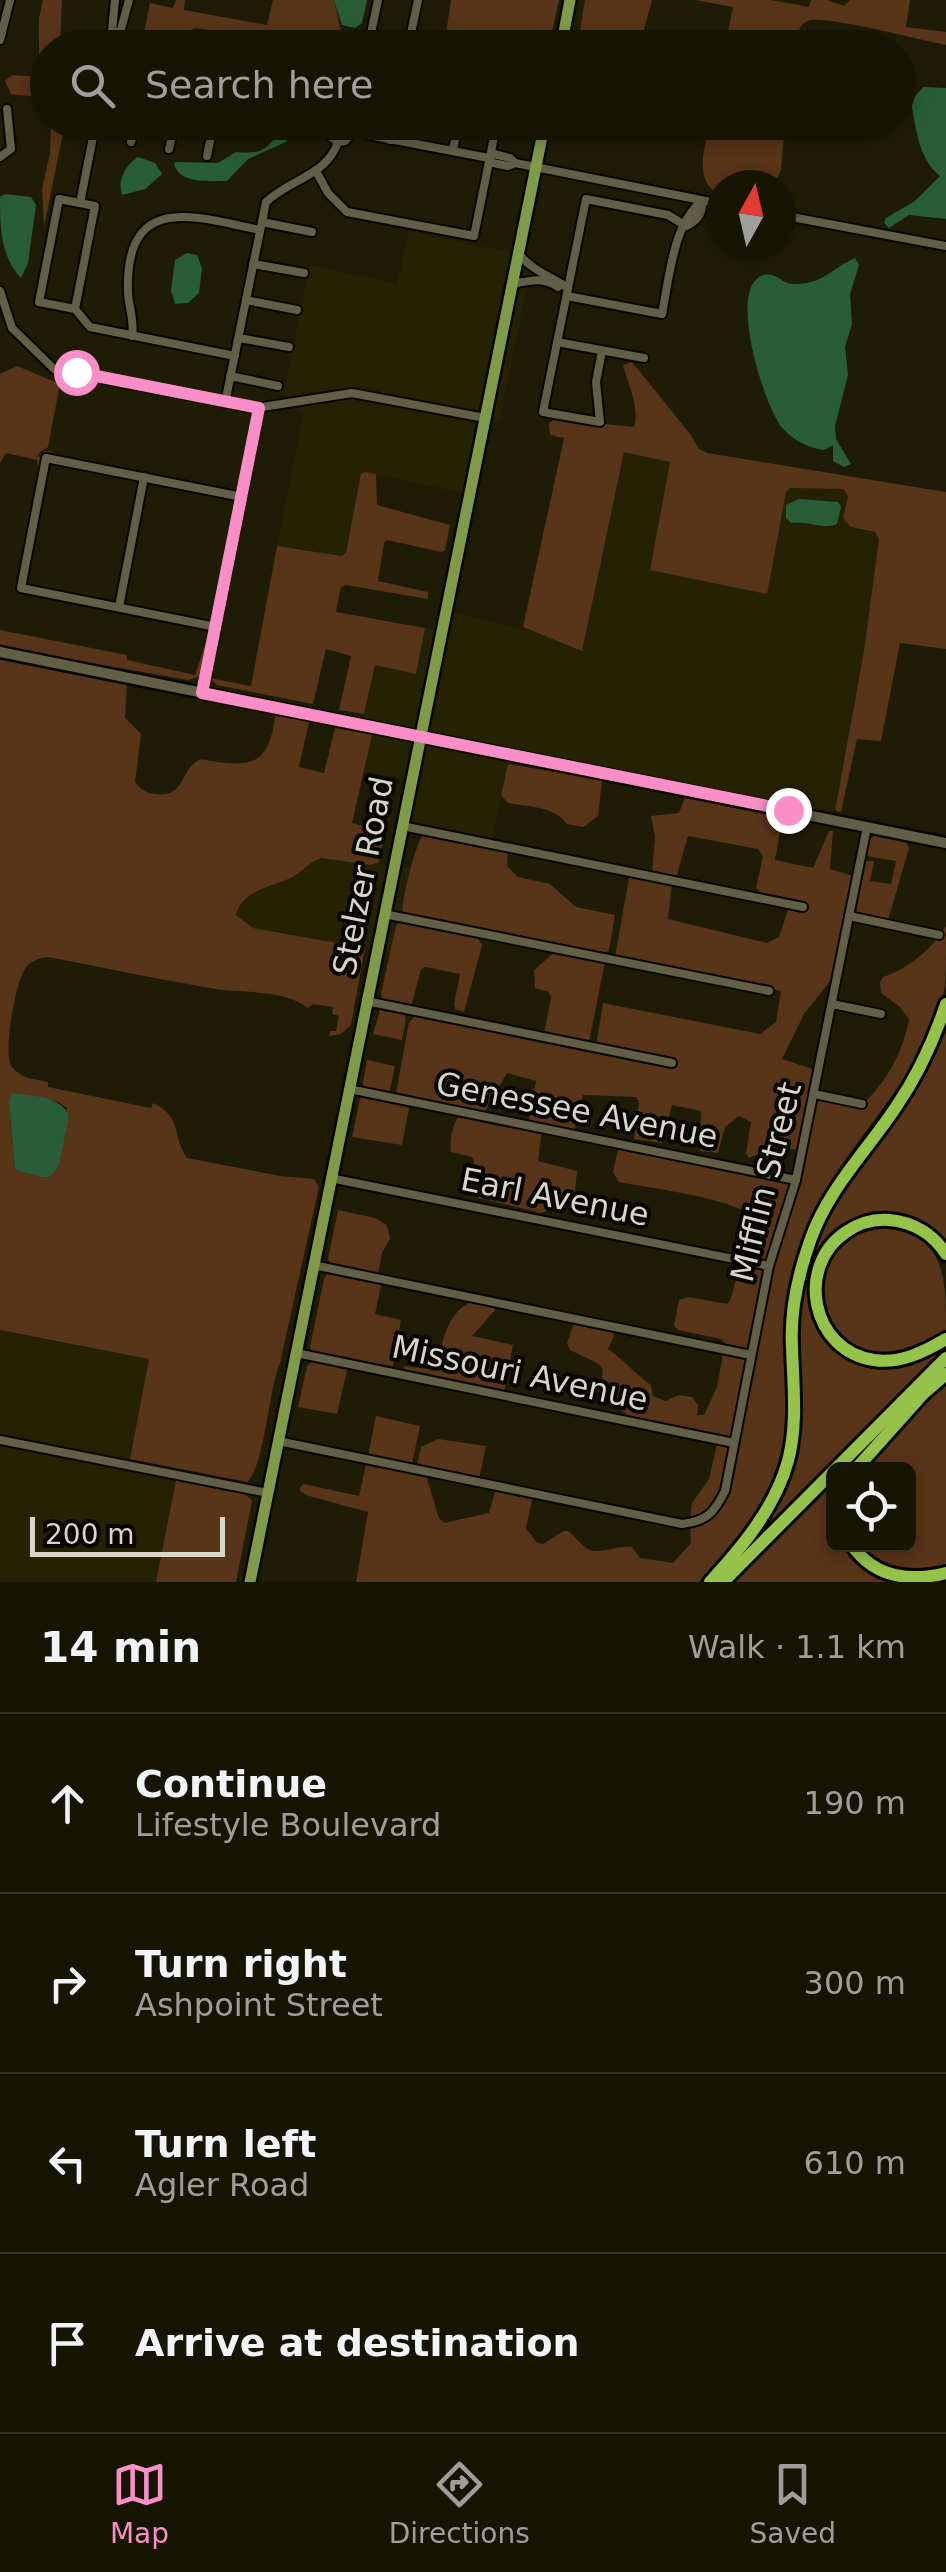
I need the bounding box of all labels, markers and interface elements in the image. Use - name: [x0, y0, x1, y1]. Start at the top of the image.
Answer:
- search box: [30, 30, 916, 140]
- icon: search: [65, 58, 120, 113]
- text: Search here: [145, 63, 373, 107]
- north arrow: [706, 170, 796, 260]
- route start: [54, 350, 100, 396]
- street label: Stelzer Road: [325, 773, 401, 979]
- route end: [766, 788, 812, 834]
- street label: Genessee Avenue: [433, 1064, 721, 1156]
- street label: Mifflin Street: [723, 1078, 809, 1286]
- street label: Earl Avenue: [458, 1160, 652, 1234]
- street label: Missouri Avenue: [388, 1327, 652, 1419]
- map controls: [826, 1462, 916, 1552]
- button: locate: [826, 1462, 916, 1552]
- scale bar: [30, 1512, 225, 1556]
- text: 200 m: [45, 1518, 135, 1551]
- text: 14 min: [40, 1623, 201, 1672]
- text: Walk · 1.1 km: [688, 1628, 906, 1666]
- text: Continue: [135, 1762, 327, 1806]
- icon: ahead: [40, 1776, 95, 1831]
- text: 190 m: [804, 1784, 906, 1822]
- text: Lifestyle Boulevard: [135, 1806, 441, 1844]
- text: Turn right: [135, 1942, 347, 1986]
- icon: right: [40, 1956, 95, 2011]
- text: 300 m: [804, 1964, 906, 2002]
- text: Ashpoint Street: [135, 1986, 383, 2024]
- text: Turn left: [135, 2122, 316, 2166]
- icon: left: [40, 2136, 95, 2191]
- text: 610 m: [804, 2144, 906, 2182]
- text: Agler Road: [135, 2166, 309, 2204]
- icon: arrive: [40, 2316, 95, 2371]
- text: Arrive at destination: [135, 2321, 580, 2365]
- tab: Map: [110, 2457, 169, 2550]
- tab: Directions: [389, 2457, 530, 2550]
- tab: Saved: [750, 2457, 836, 2550]

